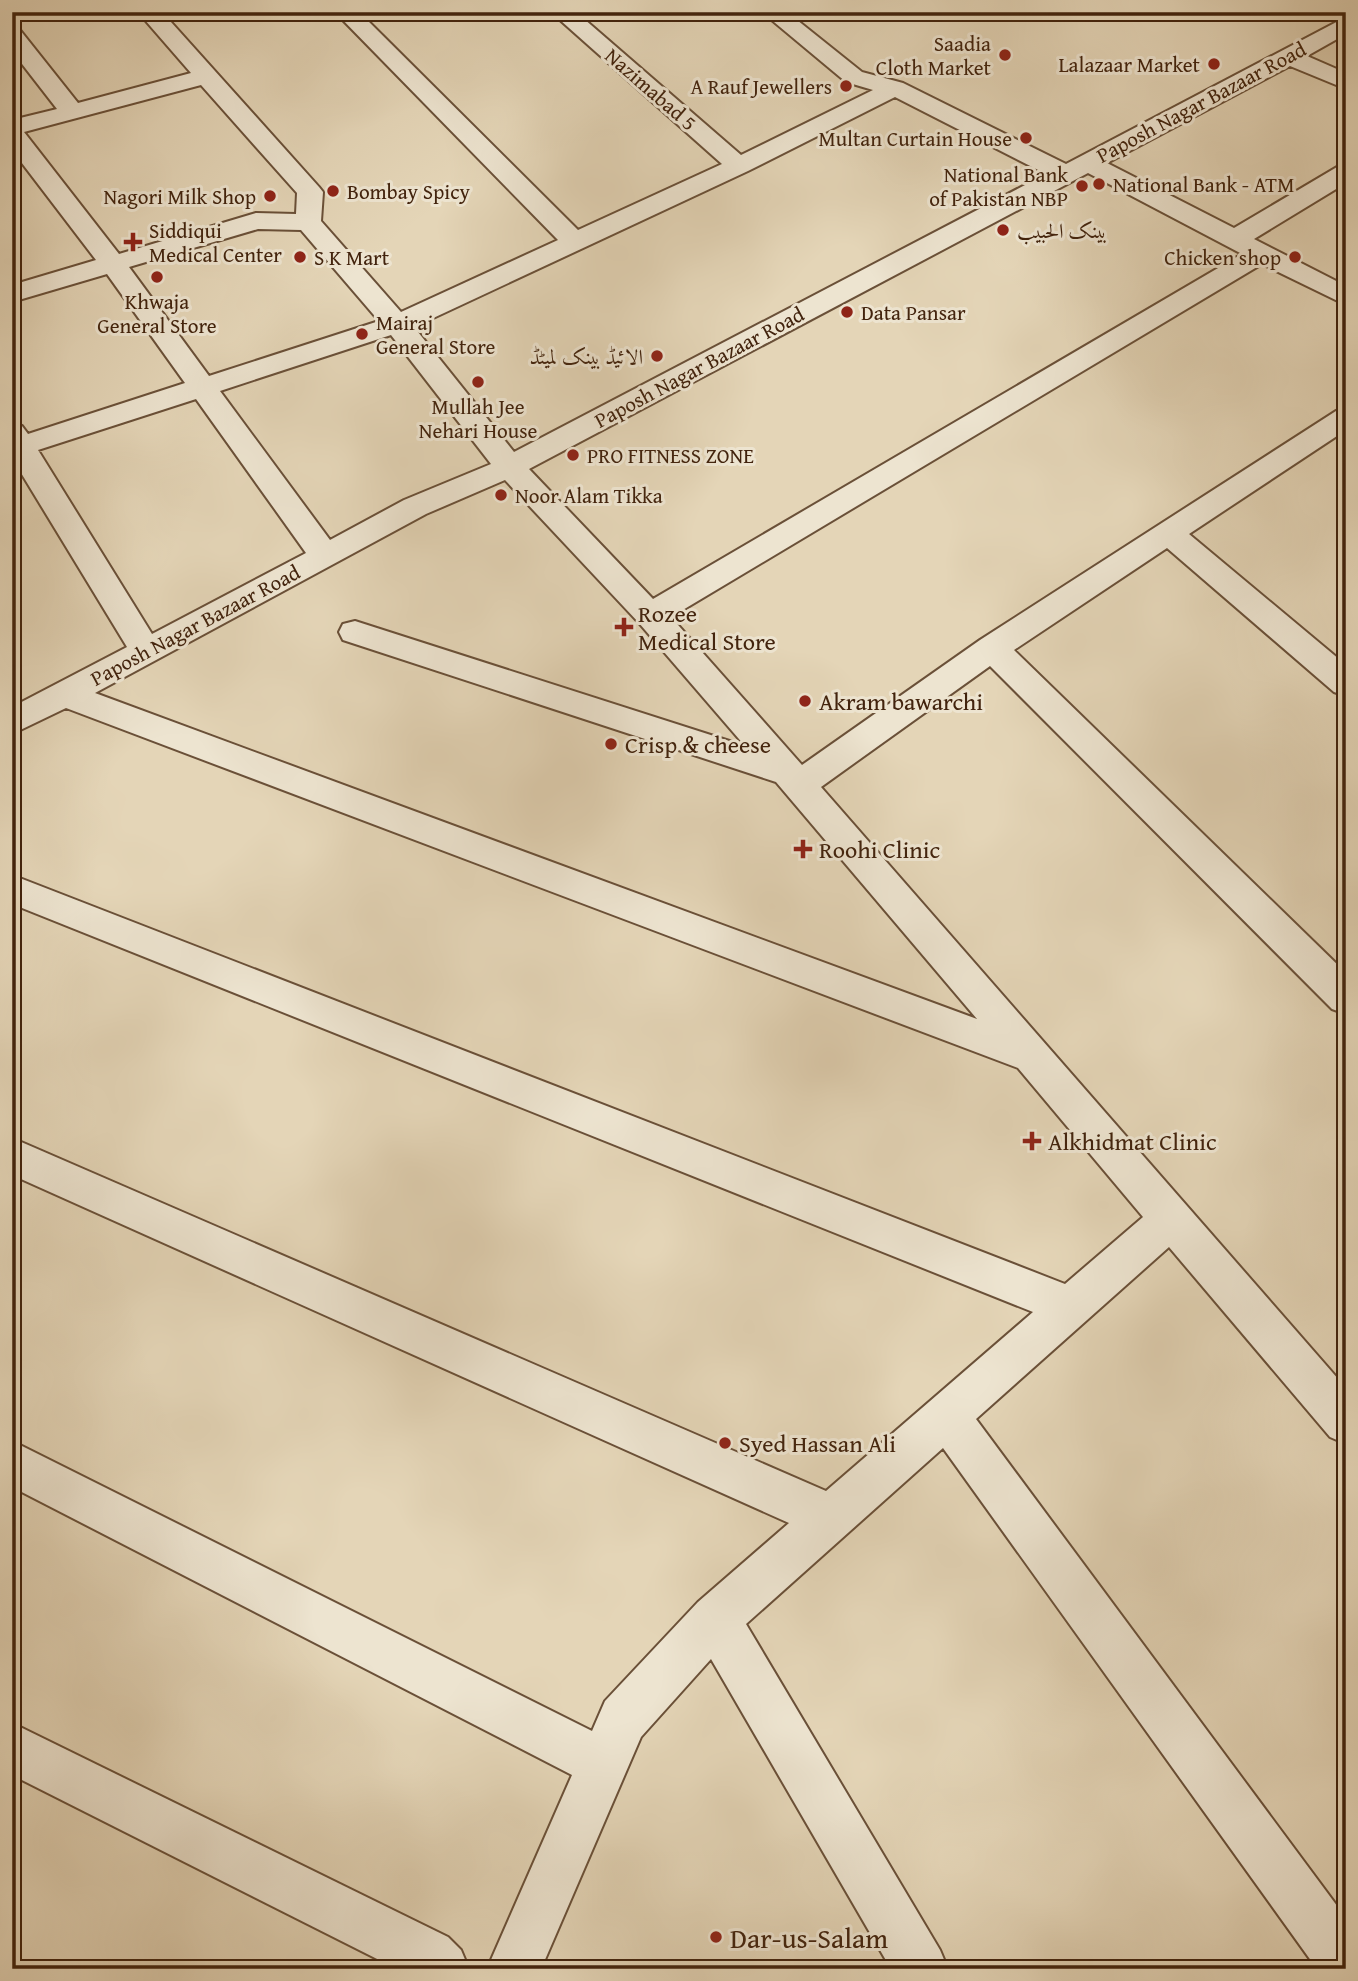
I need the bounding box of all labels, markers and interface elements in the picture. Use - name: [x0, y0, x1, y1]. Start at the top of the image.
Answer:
- place label: Saadia Cloth Market: [876, 28, 992, 83]
- street label: Paposh Nagar Bazaar Road: [1091, 33, 1312, 170]
- street label: Nazimabad 5: [598, 40, 704, 138]
- marker: Saadia Cloth Market: [997, 47, 1013, 63]
- place label: Lalazaar Market: [1058, 49, 1201, 80]
- marker: Lalazaar Market: [1206, 56, 1222, 72]
- place label: A Rauf Jewellers: [690, 71, 832, 102]
- marker: A Rauf Jewellers: [838, 78, 854, 94]
- place label: Multan Curtain House: [818, 123, 1012, 154]
- marker: Multan Curtain House: [1018, 130, 1034, 146]
- place label: National Bank of Pakistan NBP: [929, 159, 1068, 214]
- place label: National Bank - ATM: [1113, 169, 1294, 200]
- place label: Bombay Spicy: [347, 176, 470, 207]
- marker: National Bank - ATM: [1091, 176, 1107, 192]
- marker: National Bank of Pakistan NBP: [1074, 178, 1090, 194]
- place label: Nagori Milk Shop: [104, 181, 256, 212]
- marker: Bombay Spicy: [325, 183, 341, 199]
- marker: Nagori Milk Shop: [262, 188, 278, 204]
- place label: Siddiqui Medical Center: [149, 215, 282, 270]
- place label: بينک الحبيب: [1017, 215, 1107, 246]
- marker: بينک الحبيب: [995, 222, 1011, 238]
- marker: Siddiqui Medical Center: [123, 232, 143, 252]
- place label: S K Mart: [314, 242, 390, 273]
- place label: Chicken shop: [1164, 242, 1281, 273]
- marker: S K Mart: [292, 249, 308, 265]
- marker: Chicken shop: [1287, 249, 1303, 265]
- marker: Khwaja General Store: [149, 269, 165, 285]
- place label: Khwaja General Store: [97, 286, 217, 341]
- place label: Data Pansar: [861, 297, 966, 328]
- street label: Paposh Nagar Bazaar Road: [589, 298, 810, 435]
- marker: Data Pansar: [839, 304, 855, 320]
- place label: Mairaj General Store: [376, 307, 495, 362]
- marker: Mairaj General Store: [354, 326, 370, 342]
- place label: الائیڈ بینک لمیٹڈ: [529, 341, 643, 372]
- marker: الائیڈ بینک لمیٹڈ: [649, 348, 665, 364]
- marker: Mullah Jee Nehari House: [470, 374, 486, 390]
- place label: Mullah Jee Nehari House: [419, 391, 537, 446]
- place label: PRO FITNESS ZONE: [587, 440, 754, 471]
- marker: PRO FITNESS ZONE: [565, 447, 581, 463]
- place label: Noor Alam Tikka: [515, 480, 663, 511]
- marker: Noor Alam Tikka: [493, 487, 509, 503]
- street label: Paposh Nagar Bazaar Road: [85, 556, 306, 693]
- place label: Rozee Medical Store: [638, 596, 776, 659]
- marker: Rozee Medical Store: [616, 619, 632, 635]
- place label: Akram bawarchi: [819, 684, 983, 719]
- marker: Akram bawarchi: [797, 693, 813, 709]
- place label: Crisp & cheese: [625, 727, 771, 762]
- marker: Crisp & cheese: [603, 736, 619, 752]
- place label: Roohi Clinic: [819, 832, 941, 867]
- marker: Roohi Clinic: [793, 839, 813, 859]
- place label: Alkhidmat Clinic: [1048, 1124, 1217, 1159]
- marker: Alkhidmat Clinic: [1022, 1131, 1042, 1151]
- place label: Syed Hassan Ali: [739, 1426, 896, 1461]
- marker: Syed Hassan Ali: [717, 1435, 733, 1451]
- place label: Dar-us-Salam: [730, 1917, 888, 1958]
- marker: Dar-us-Salam: [708, 1929, 724, 1945]

